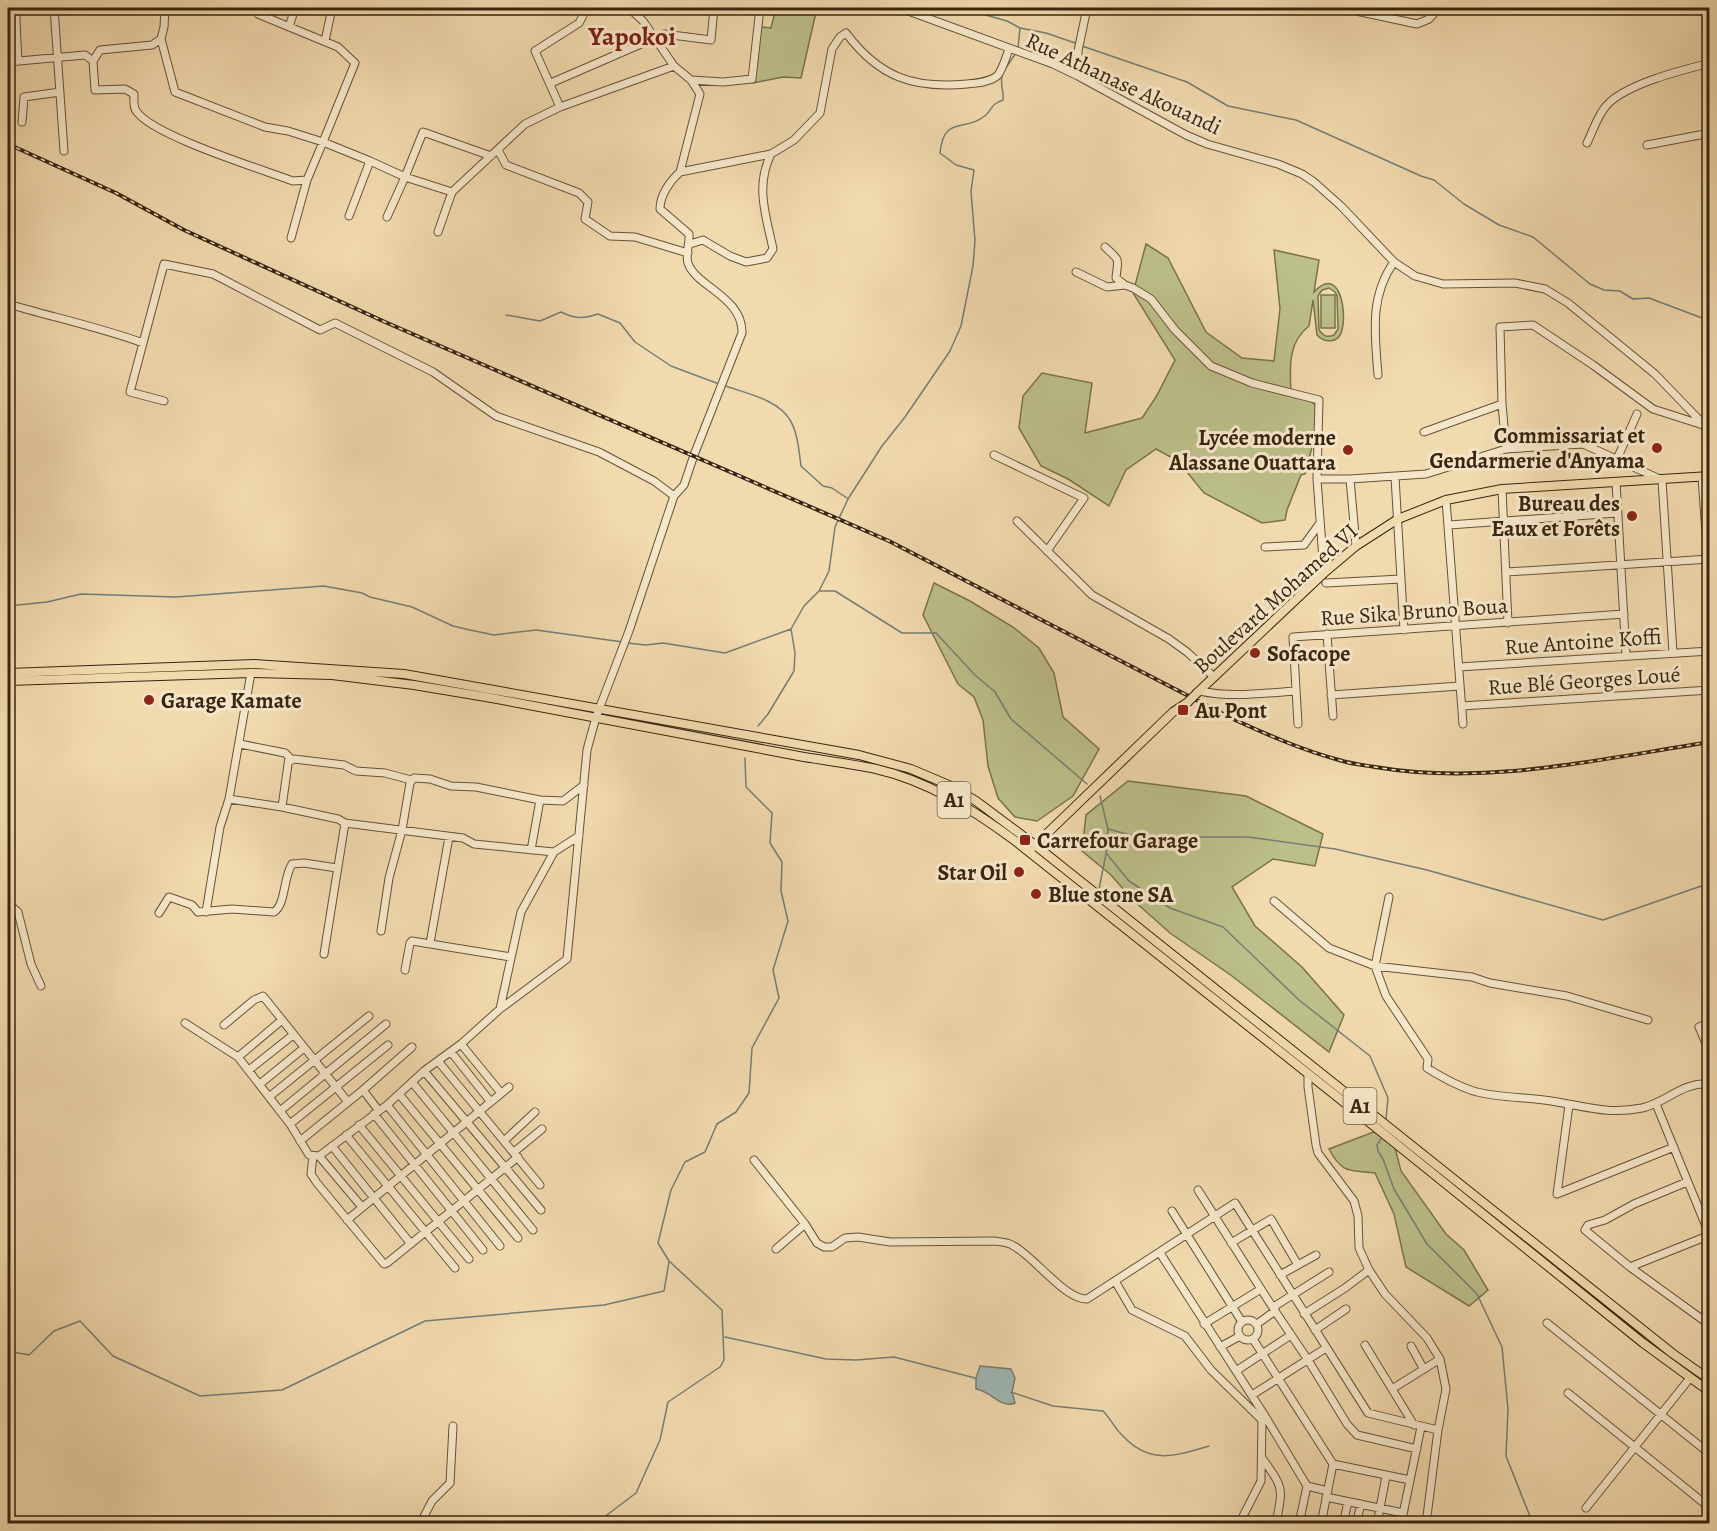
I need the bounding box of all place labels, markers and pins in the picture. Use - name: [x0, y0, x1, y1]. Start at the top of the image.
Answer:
- place label: Commissariat et Gendarmerie d'Anyama: [1429, 421, 1646, 476]
- place label: Lycée moderne Alassane Ouattara: [1168, 423, 1336, 478]
- marker: Commissariat et Gendarmerie d'Anyama: [1650, 441, 1664, 455]
- marker: Lycée moderne Alassane Ouattara: [1341, 443, 1355, 457]
- place label: Bureau des Eaux et Forêts: [1491, 489, 1620, 544]
- marker: Bureau des Eaux et Forêts: [1625, 509, 1639, 523]
- place label: Sofacope: [1267, 639, 1350, 669]
- marker: Sofacope: [1248, 646, 1262, 660]
- place label: Garage Kamate: [161, 686, 302, 716]
- marker: Garage Kamate: [142, 693, 156, 707]
- place label: Au Pont: [1194, 696, 1268, 726]
- marker: Au Pont: [1176, 703, 1190, 717]
- place label: Carrefour Garage: [1037, 826, 1198, 856]
- marker: Carrefour Garage: [1018, 833, 1032, 847]
- place label: Star Oil: [937, 858, 1007, 888]
- marker: Star Oil: [1012, 865, 1026, 879]
- place label: Blue stone SA: [1048, 880, 1173, 910]
- marker: Blue stone SA: [1029, 887, 1043, 901]

